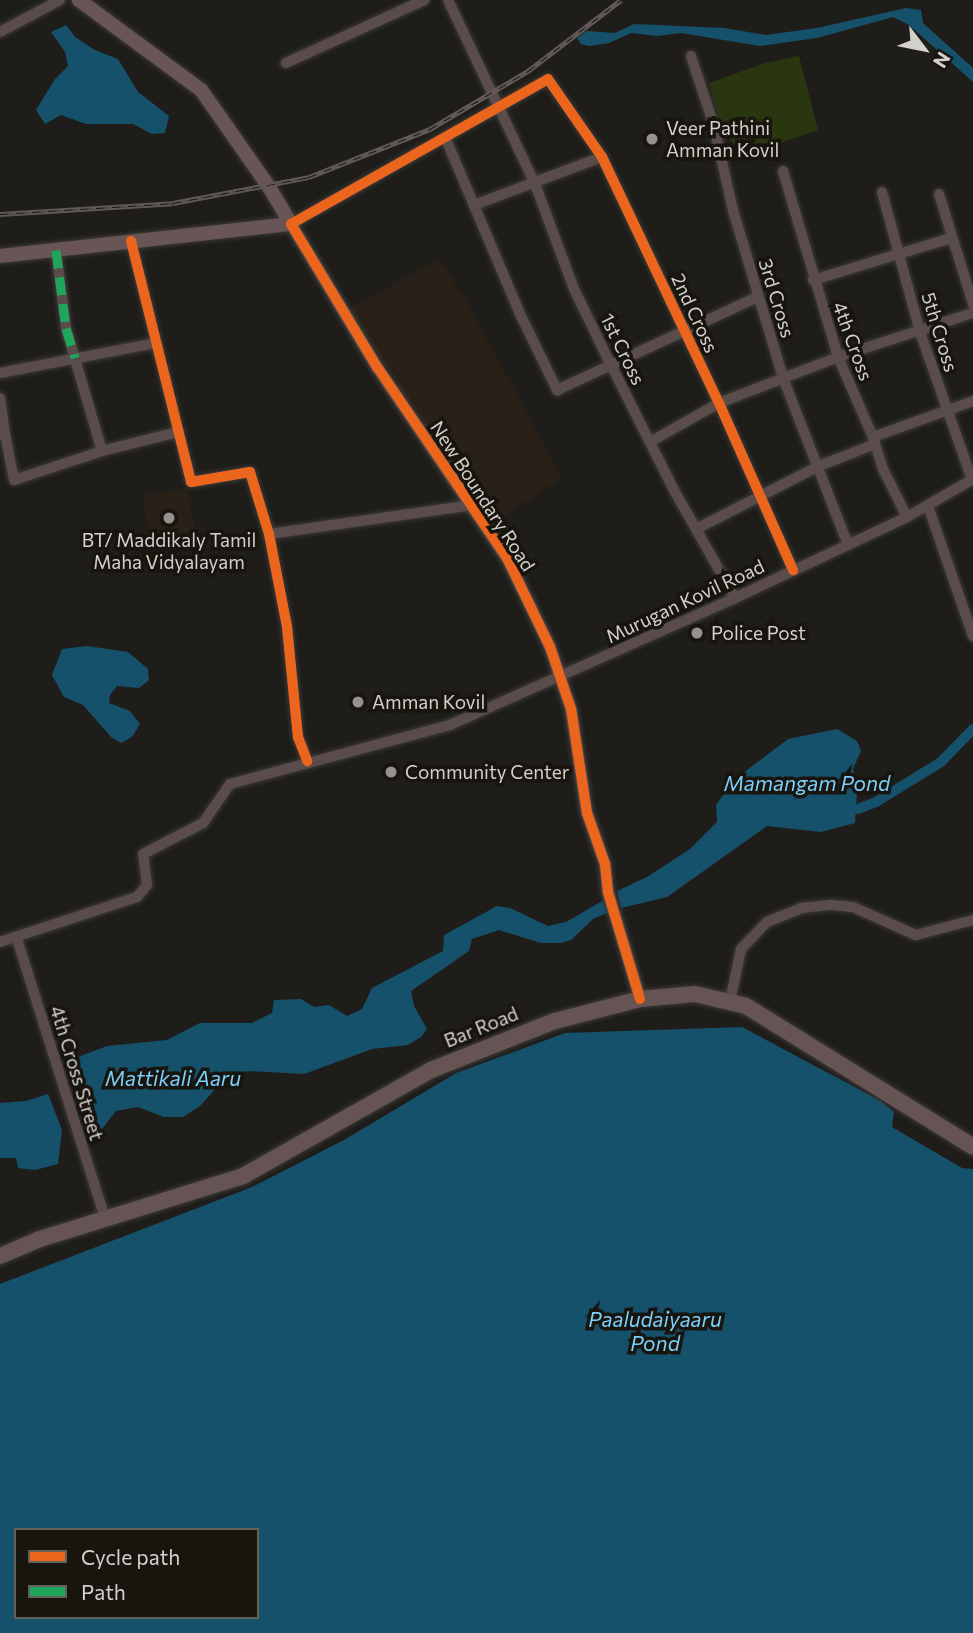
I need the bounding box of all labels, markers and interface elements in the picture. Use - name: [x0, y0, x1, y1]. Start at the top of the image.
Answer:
- north arrow: [889, 14, 959, 84]
- text: N: [929, 48, 956, 73]
- place label: Veer Pathini Amman Kovil: [666, 117, 779, 161]
- marker: Veer Pathini Amman Kovil: [644, 131, 660, 147]
- street label: 3rd Cross: [754, 256, 800, 340]
- street label: 2nd Cross: [667, 270, 723, 356]
- street label: 5th Cross: [917, 289, 963, 375]
- street label: 4th Cross: [828, 298, 878, 384]
- street label: 1st Cross: [596, 309, 650, 389]
- street label: New Boundary Road: [426, 417, 540, 575]
- marker: BT/ Maddikaly Tamil Maha Vidyalayam: [161, 510, 177, 526]
- place label: BT/ Maddikaly Tamil Maha Vidyalayam: [82, 529, 256, 573]
- street label: Murugan Kovil Road: [602, 554, 768, 648]
- place label: Police Post: [711, 622, 806, 644]
- marker: Police Post: [689, 625, 705, 641]
- place label: Amman Kovil: [372, 691, 485, 713]
- marker: Amman Kovil: [350, 694, 366, 710]
- place label: Community Center: [405, 761, 569, 783]
- marker: Community Center: [383, 764, 399, 780]
- water label: Mamangam Pond: [724, 770, 890, 796]
- street label: Bar Road: [441, 1002, 521, 1052]
- street label: 4th Cross Street: [46, 1003, 108, 1143]
- water label: Mattikali Aaru: [105, 1065, 241, 1091]
- water label: Paaludaiyaaru Pond: [588, 1306, 722, 1356]
- legend: [14, 1528, 259, 1619]
- text: Cycle path: [81, 1544, 180, 1569]
- text: Path: [81, 1579, 126, 1604]

